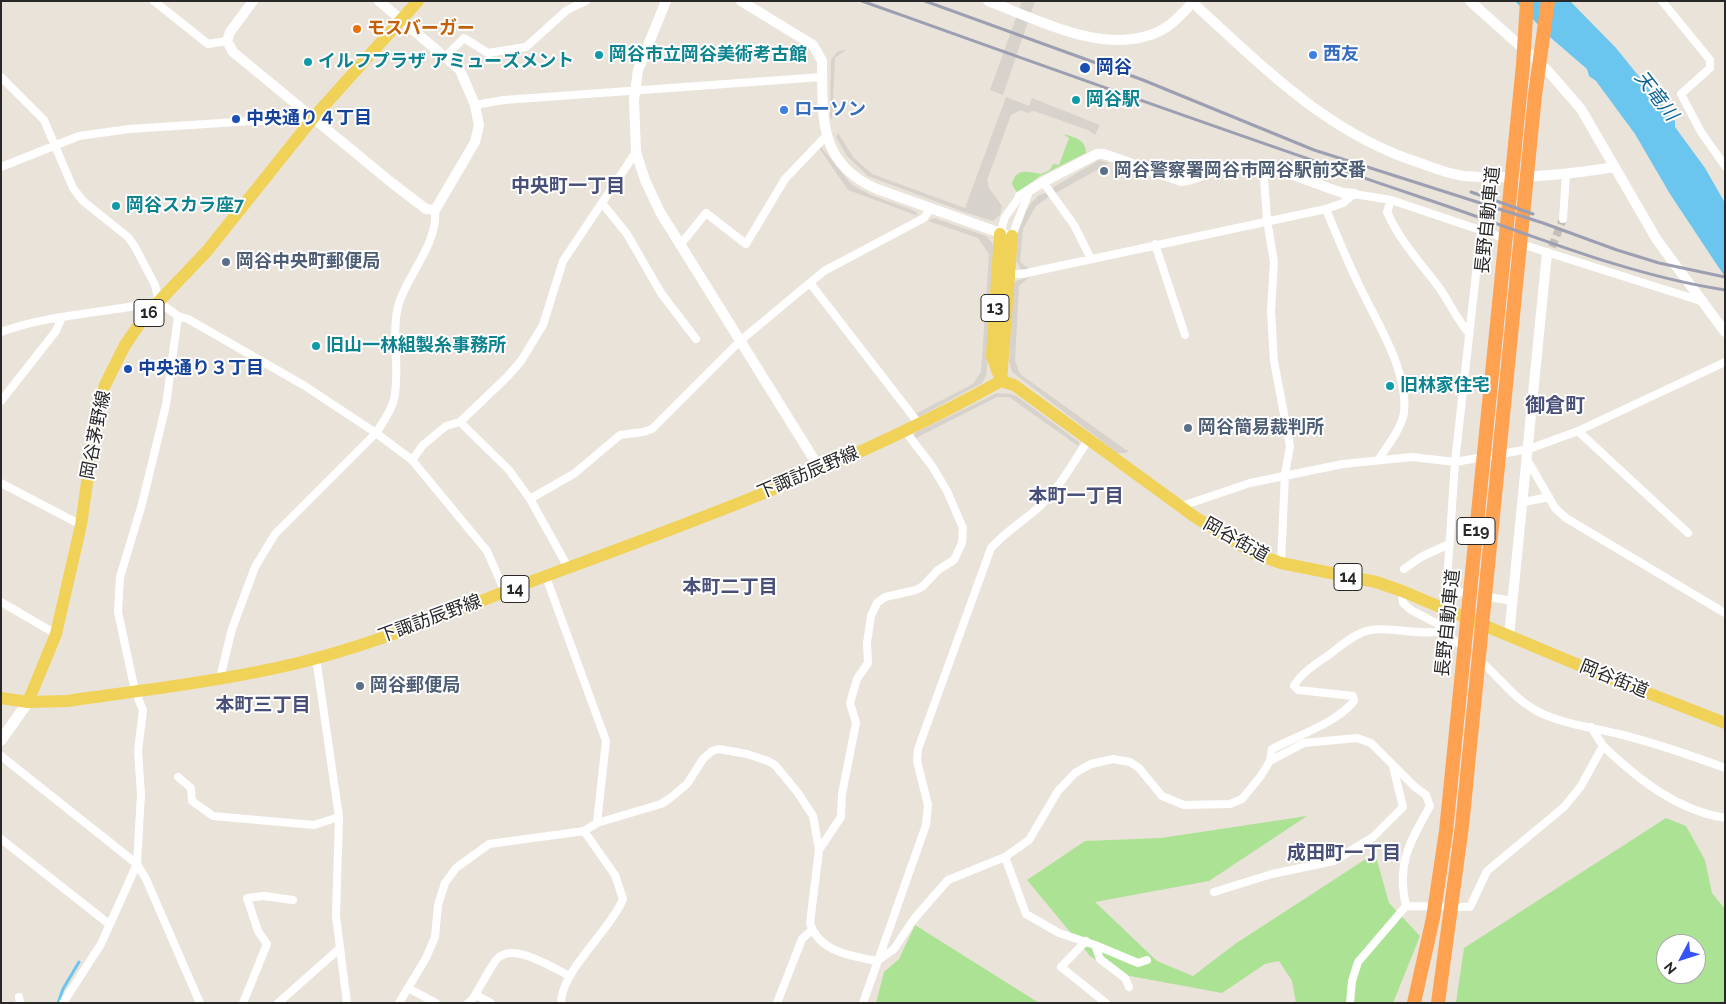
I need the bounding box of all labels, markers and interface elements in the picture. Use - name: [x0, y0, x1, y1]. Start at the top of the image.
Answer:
- place label: モスバーガー: [367, 18, 475, 40]
- marker: モスバーガー: [351, 23, 363, 35]
- place label: 岡谷市立岡谷美術考古館: [609, 44, 807, 66]
- place label: 西友: [1323, 44, 1359, 66]
- marker: 岡谷市立岡谷美術考古館: [593, 49, 605, 61]
- marker: 西友: [1307, 49, 1319, 61]
- place label: イルフプラザ アミューズメント: [318, 51, 574, 73]
- marker: イルフプラザ アミューズメント: [302, 56, 314, 68]
- place label: 岡谷: [1096, 57, 1132, 79]
- marker: 岡谷: [1078, 61, 1092, 75]
- water label: 天竜川: [1629, 67, 1683, 125]
- place label: 岡谷駅: [1086, 89, 1140, 111]
- marker: 岡谷駅: [1070, 94, 1082, 106]
- place label: ローソン: [794, 99, 866, 121]
- marker: ローソン: [778, 104, 790, 116]
- place label: 中央通り４丁目: [246, 108, 372, 130]
- marker: 中央通り４丁目: [230, 113, 242, 125]
- place label: 岡谷警察署岡谷市岡谷駅前交番: [1114, 160, 1366, 182]
- marker: 岡谷警察署岡谷市岡谷駅前交番: [1098, 165, 1110, 177]
- street label: 長野自動車道: [1472, 165, 1504, 275]
- district label: 中央町一丁目: [511, 175, 625, 197]
- place label: 岡谷スカラ座7: [126, 195, 244, 217]
- marker: 岡谷スカラ座7: [110, 200, 122, 212]
- place label: 岡谷中央町郵便局: [236, 251, 380, 273]
- marker: 岡谷中央町郵便局: [220, 256, 232, 268]
- road number: 13: [981, 294, 1009, 322]
- road number: 16: [134, 300, 164, 326]
- place label: 旧山一林組製糸事務所: [326, 335, 506, 357]
- marker: 旧山一林組製糸事務所: [310, 340, 322, 352]
- place label: 中央通り３丁目: [138, 358, 264, 380]
- marker: 中央通り３丁目: [122, 363, 134, 375]
- place label: 旧林家住宅: [1400, 375, 1490, 397]
- marker: 旧林家住宅: [1384, 380, 1396, 392]
- street label: 岡谷茅野線: [77, 389, 115, 481]
- district label: 御倉町: [1525, 394, 1585, 418]
- place label: 岡谷簡易裁判所: [1198, 417, 1324, 439]
- marker: 岡谷簡易裁判所: [1182, 422, 1194, 434]
- street label: 下諏訪辰野線: [754, 442, 862, 504]
- district label: 本町一丁目: [1029, 485, 1123, 507]
- street label: 岡谷街道: [1199, 513, 1273, 567]
- road number: E19: [1457, 518, 1495, 544]
- road number: 14: [1334, 564, 1362, 590]
- street label: 長野自動車道: [1432, 568, 1464, 678]
- road number: 14: [501, 576, 529, 602]
- district label: 本町二丁目: [683, 576, 777, 598]
- street label: 下諏訪辰野線: [376, 590, 484, 648]
- street label: 岡谷街道: [1577, 656, 1651, 702]
- place label: 岡谷郵便局: [370, 675, 460, 697]
- marker: 岡谷郵便局: [354, 680, 366, 692]
- district label: 本町三丁目: [216, 694, 310, 716]
- district label: 成田町一丁目: [1287, 842, 1401, 864]
- north arrow: [1656, 934, 1706, 984]
- text: N: [1661, 959, 1680, 977]

